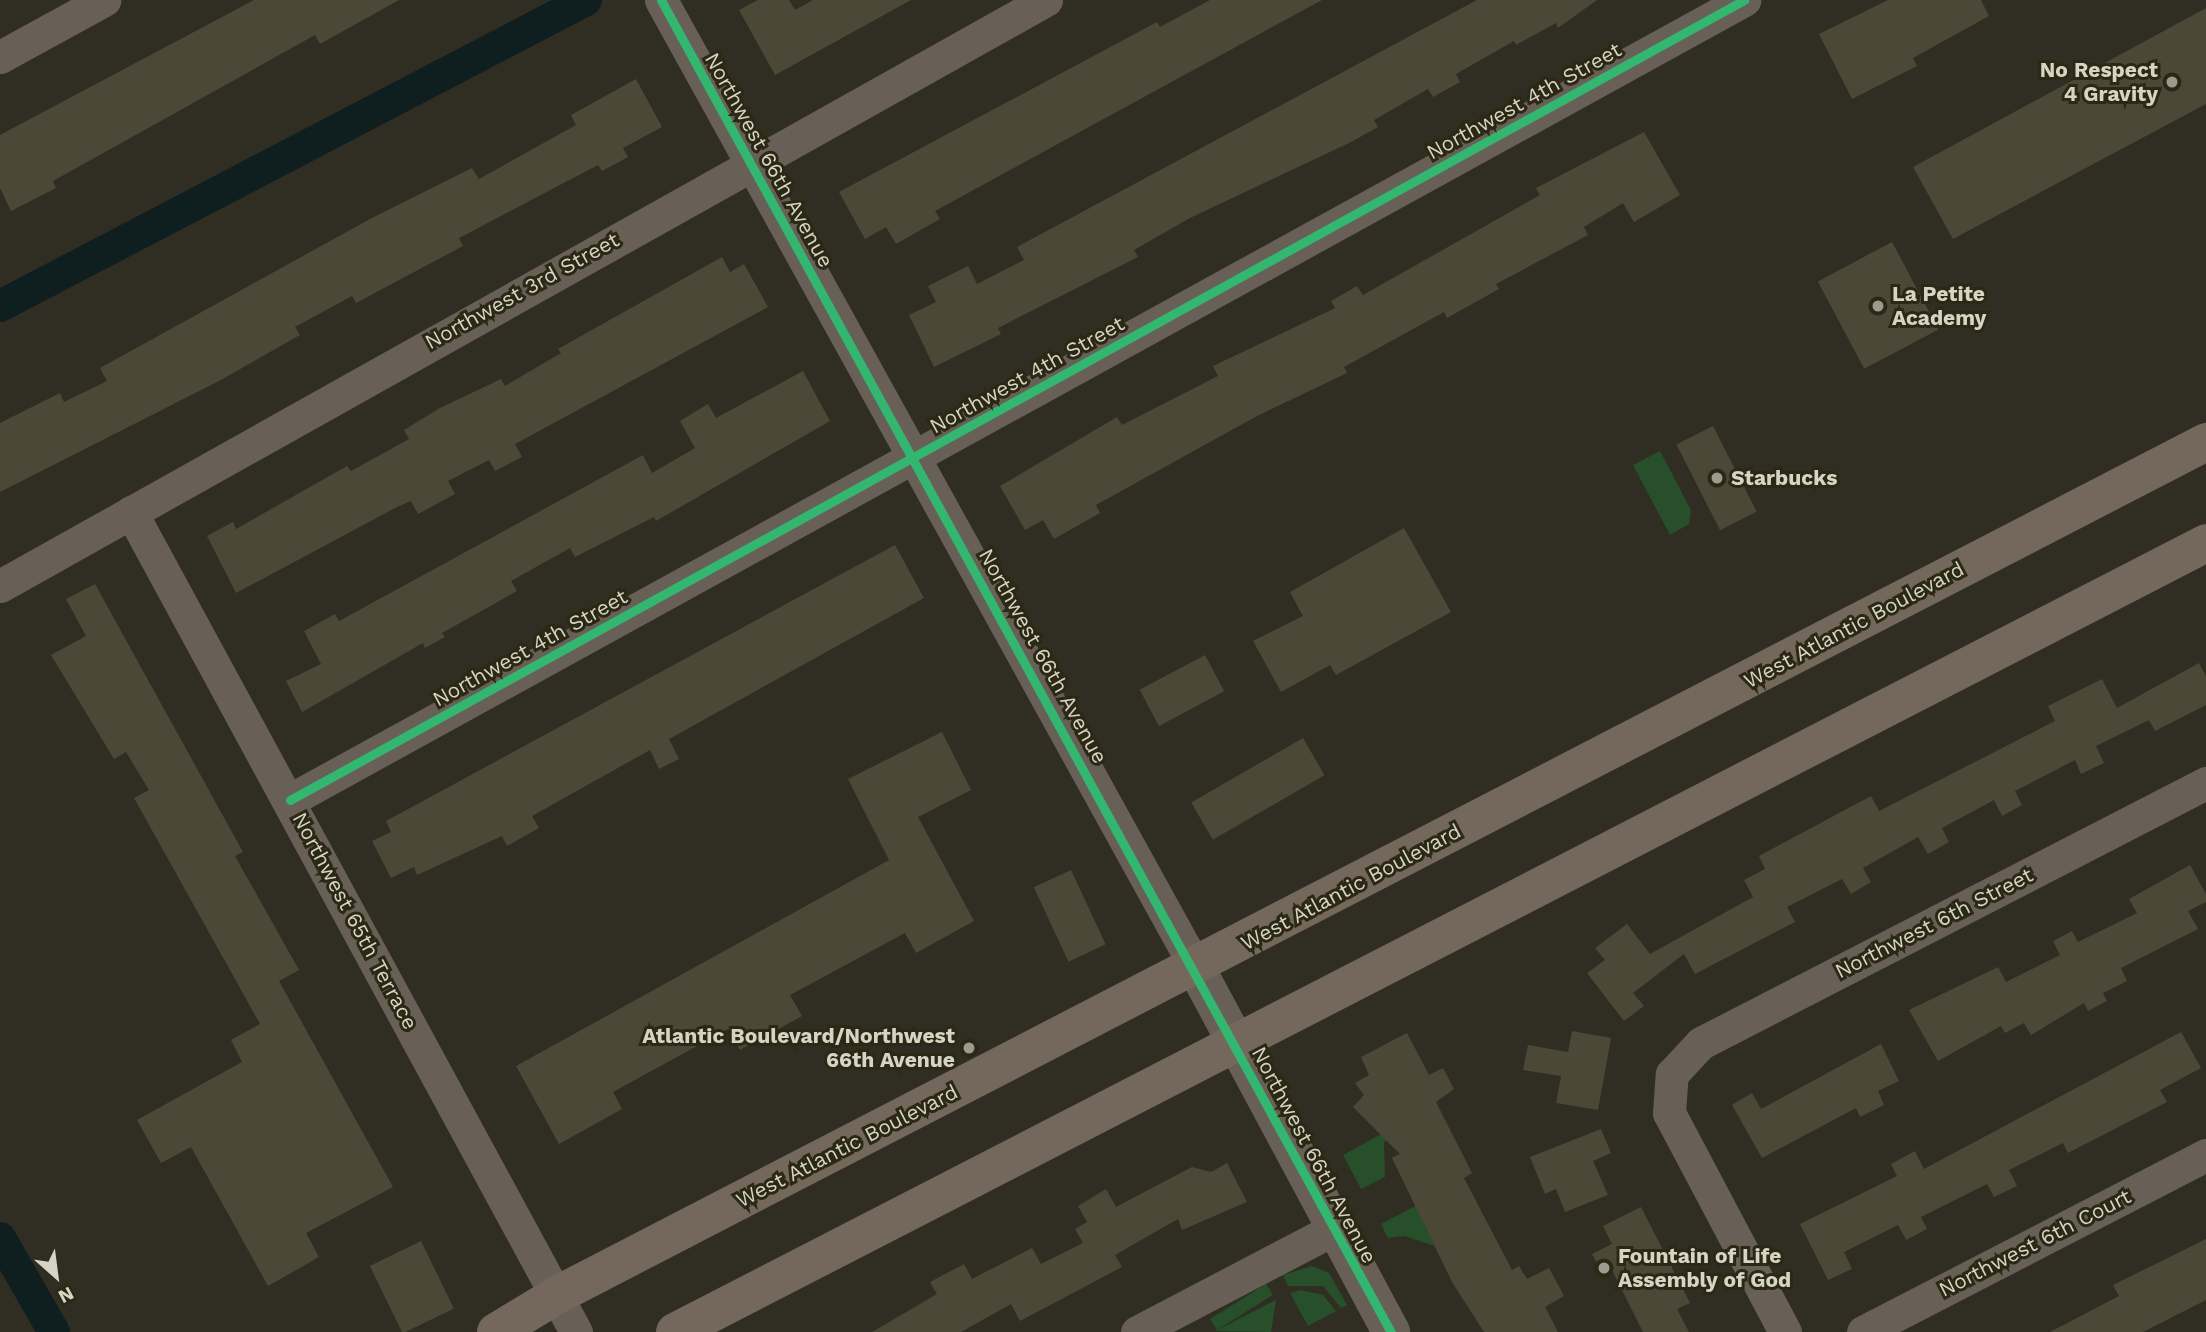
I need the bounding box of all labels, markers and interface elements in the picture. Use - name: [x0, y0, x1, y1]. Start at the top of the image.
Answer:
- street label: Northwest 4th Street: [1422, 37, 1626, 165]
- street label: Northwest 66th Avenue: [699, 48, 839, 272]
- place label: No Respect 4 Gravity: [2040, 57, 2158, 107]
- marker: No Respect 4 Gravity: [2164, 74, 2180, 90]
- street label: Northwest 3rd Street: [421, 227, 623, 355]
- place label: La Petite Academy: [1892, 281, 1986, 331]
- marker: La Petite Academy: [1870, 298, 1886, 314]
- street label: Northwest 4th Street: [925, 311, 1129, 439]
- place label: Starbucks: [1731, 465, 1837, 491]
- marker: Starbucks: [1709, 470, 1725, 486]
- street label: Northwest 66th Avenue: [973, 544, 1113, 768]
- street label: West Atlantic Boulevard: [1739, 556, 1969, 694]
- street label: Northwest 4th Street: [428, 584, 632, 712]
- street label: Northwest 65th Terrace: [287, 808, 423, 1034]
- street label: West Atlantic Boulevard: [1236, 818, 1466, 956]
- street label: Northwest 6th Street: [1831, 862, 2037, 984]
- place label: Atlantic Boulevard/Northwest 66th Avenue: [642, 1023, 955, 1073]
- marker: Atlantic Boulevard/Northwest 66th Avenue: [961, 1040, 977, 1056]
- street label: Northwest 66th Avenue: [1246, 1042, 1382, 1268]
- street label: West Atlantic Boulevard: [731, 1079, 963, 1213]
- street label: Northwest 6th Court: [1935, 1184, 2135, 1302]
- north arrow: [21, 1241, 91, 1311]
- place label: Fountain of Life Assembly of God: [1618, 1243, 1792, 1293]
- marker: Fountain of Life Assembly of God: [1596, 1260, 1612, 1276]
- text: N: [54, 1282, 78, 1308]

